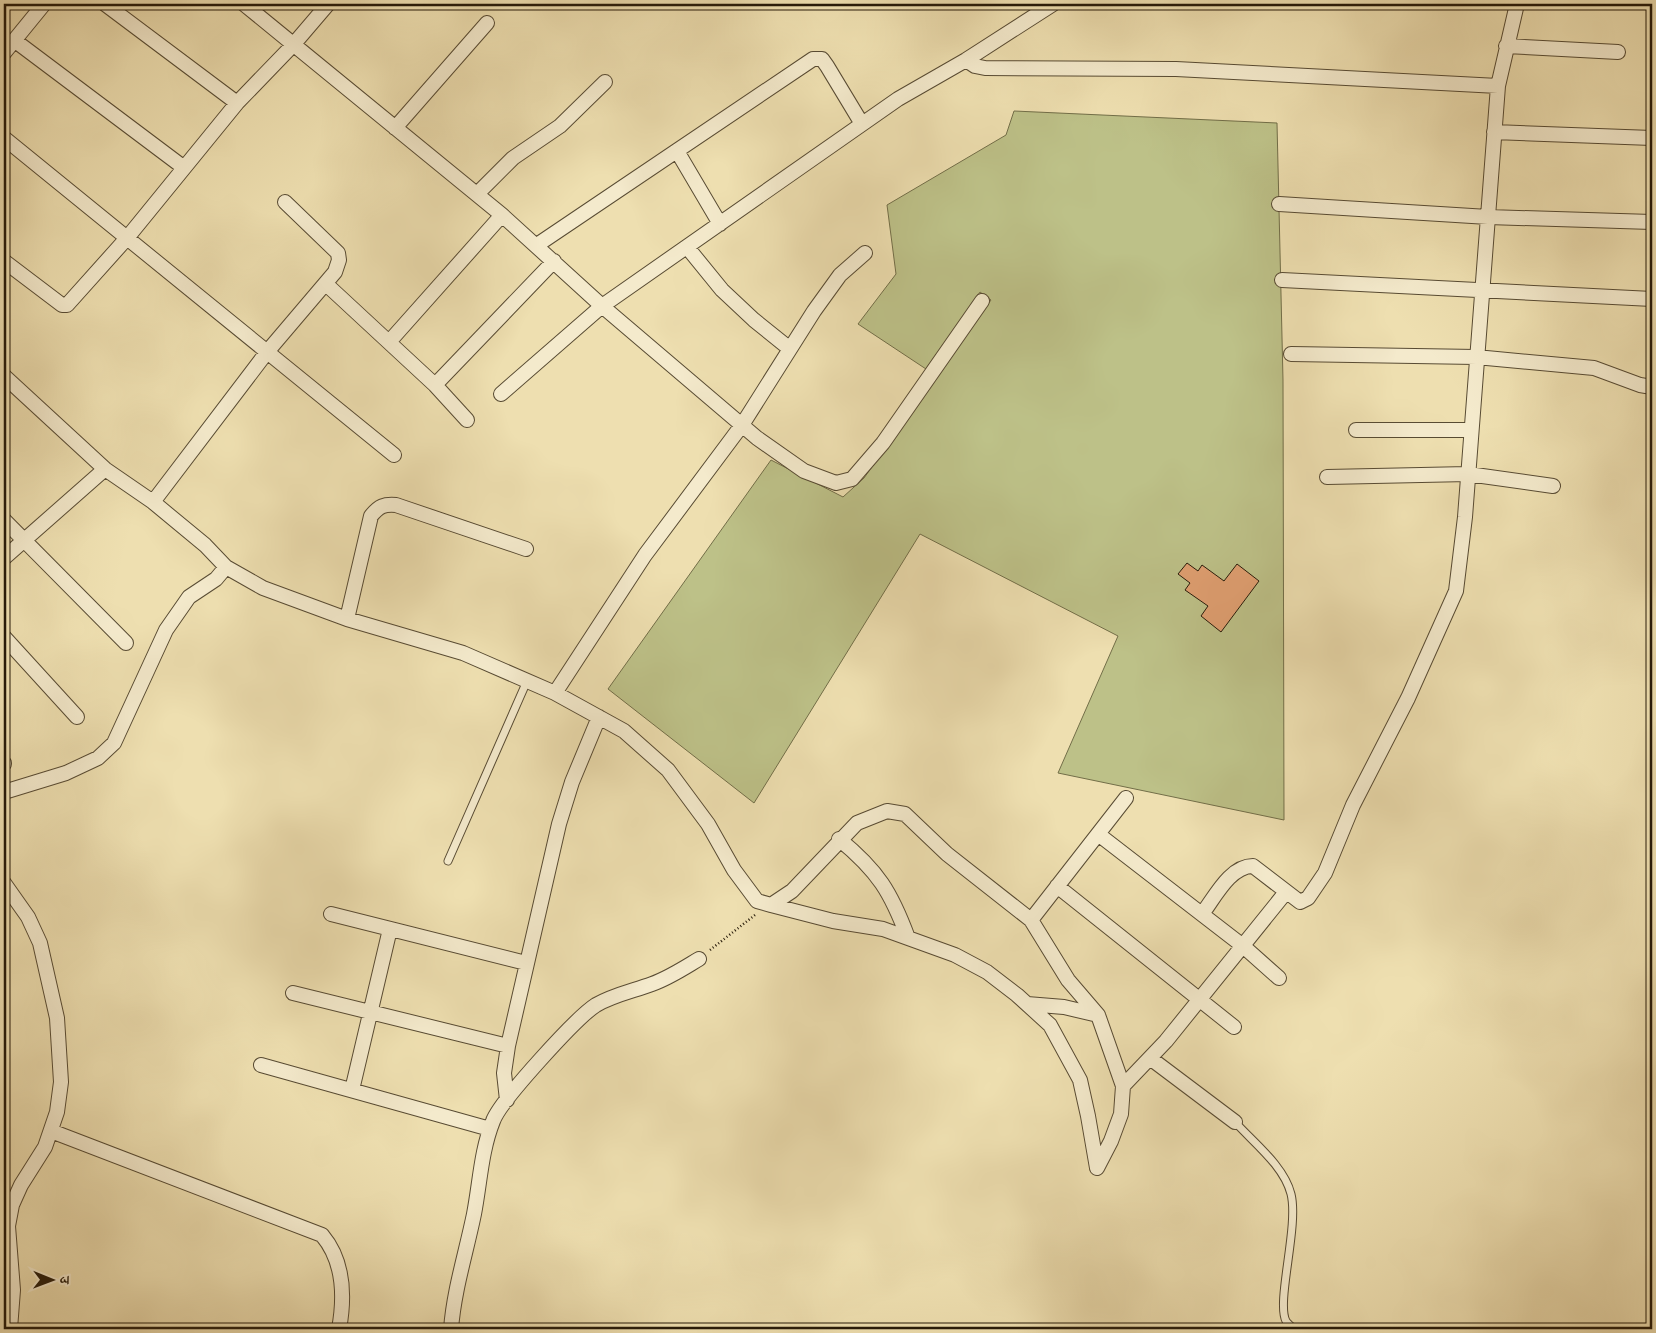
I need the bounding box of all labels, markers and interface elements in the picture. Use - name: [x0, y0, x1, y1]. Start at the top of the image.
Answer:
- north arrow: [28, 1256, 78, 1306]
- text: उ: [56, 1276, 74, 1285]

